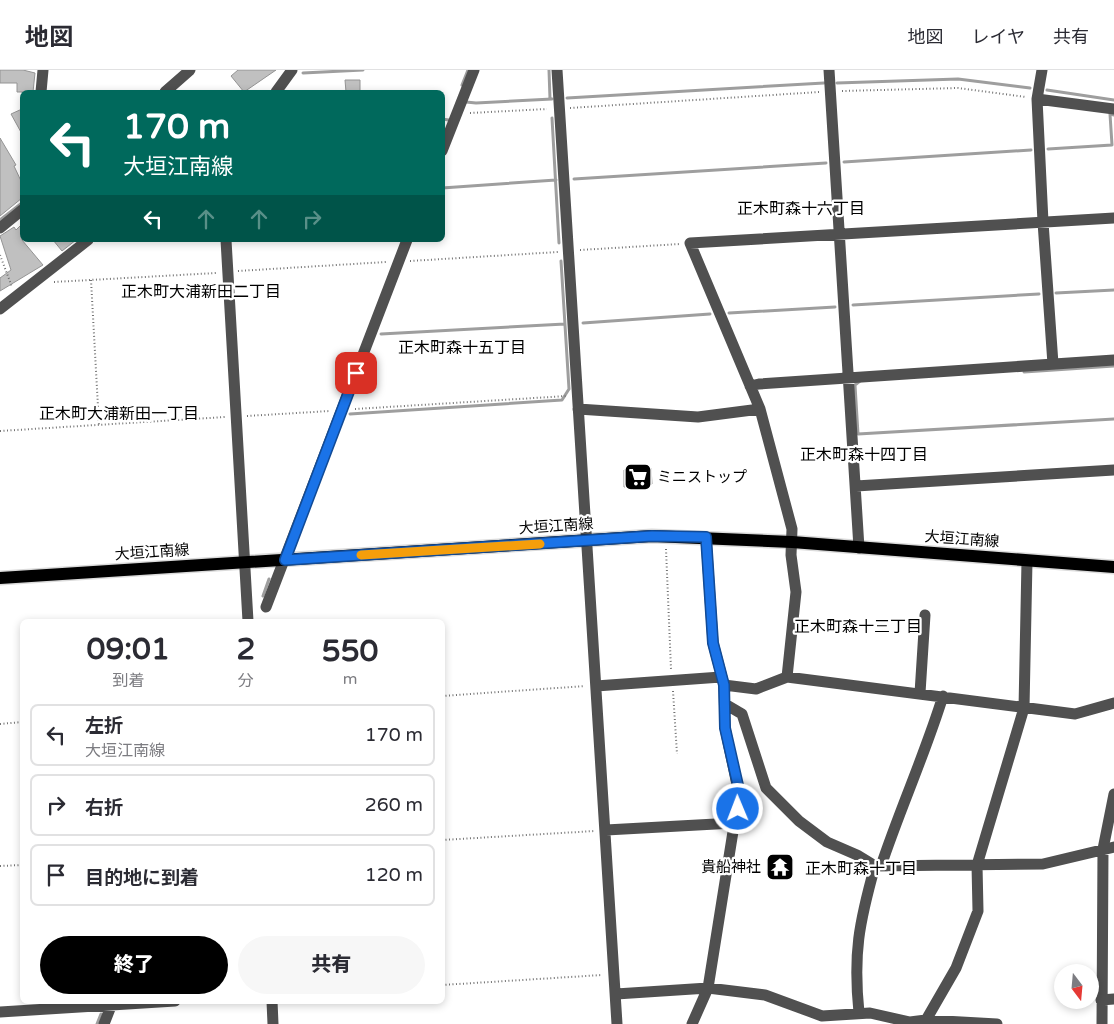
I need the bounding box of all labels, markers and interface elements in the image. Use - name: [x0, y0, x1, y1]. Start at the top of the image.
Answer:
- text: 地図: [25, 23, 73, 52]
- text: 地図: [908, 26, 944, 48]
- text: レイヤ: [972, 26, 1025, 48]
- text: 共有: [1053, 26, 1089, 48]
- text: 170 m: [123, 106, 230, 148]
- icon: left: [40, 110, 105, 175]
- text: 大垣江南線: [123, 154, 233, 180]
- district label: 正木町森十六丁目: [737, 199, 865, 219]
- icon: left: [139, 205, 167, 233]
- icon: ahead: [192, 205, 220, 233]
- icon: ahead: [245, 205, 273, 233]
- icon: right: [298, 205, 326, 233]
- district label: 正木町大浦新田二丁目: [121, 282, 281, 302]
- district label: 正木町森十五丁目: [398, 338, 526, 358]
- pin: [335, 352, 377, 394]
- icon: arrive: [342, 359, 370, 387]
- district label: 正木町大浦新田一丁目: [39, 404, 199, 424]
- district label: 正木町森十四丁目: [800, 445, 928, 465]
- supermarket icon: ミニストップ: [623, 462, 653, 492]
- place label: ミニストップ: [657, 468, 747, 486]
- street label: 大垣江南線: [518, 514, 594, 538]
- street label: 大垣江南線: [924, 527, 1000, 551]
- street label: 大垣江南線: [114, 540, 190, 564]
- district label: 正木町森十三丁目: [794, 617, 922, 637]
- text: 09:01: [87, 631, 170, 668]
- text: 2: [236, 631, 255, 668]
- text: 550: [322, 633, 378, 670]
- text: m: [343, 669, 357, 689]
- text: 到着: [112, 671, 144, 691]
- text: 分: [238, 671, 254, 691]
- text: 左折: [85, 715, 123, 737]
- icon: left: [42, 721, 70, 749]
- text: 170 m: [365, 724, 423, 746]
- text: 大垣江南線: [85, 741, 165, 761]
- position arrow: [711, 782, 763, 834]
- icon: right: [42, 791, 70, 819]
- text: 260 m: [365, 794, 423, 816]
- text: 右折: [85, 797, 123, 819]
- temple icon: 貴船神社: [765, 852, 795, 882]
- place label: 貴船神社: [701, 858, 761, 876]
- district label: 正木町森十丁目: [805, 859, 917, 879]
- icon: arrive: [42, 861, 70, 889]
- text: 120 m: [365, 864, 423, 886]
- text: 目的地に到着: [85, 867, 199, 889]
- button: 終了: [40, 936, 228, 994]
- button: 共有: [238, 936, 425, 994]
- north arrow: [1054, 964, 1099, 1009]
- map controls: [1054, 964, 1099, 1009]

